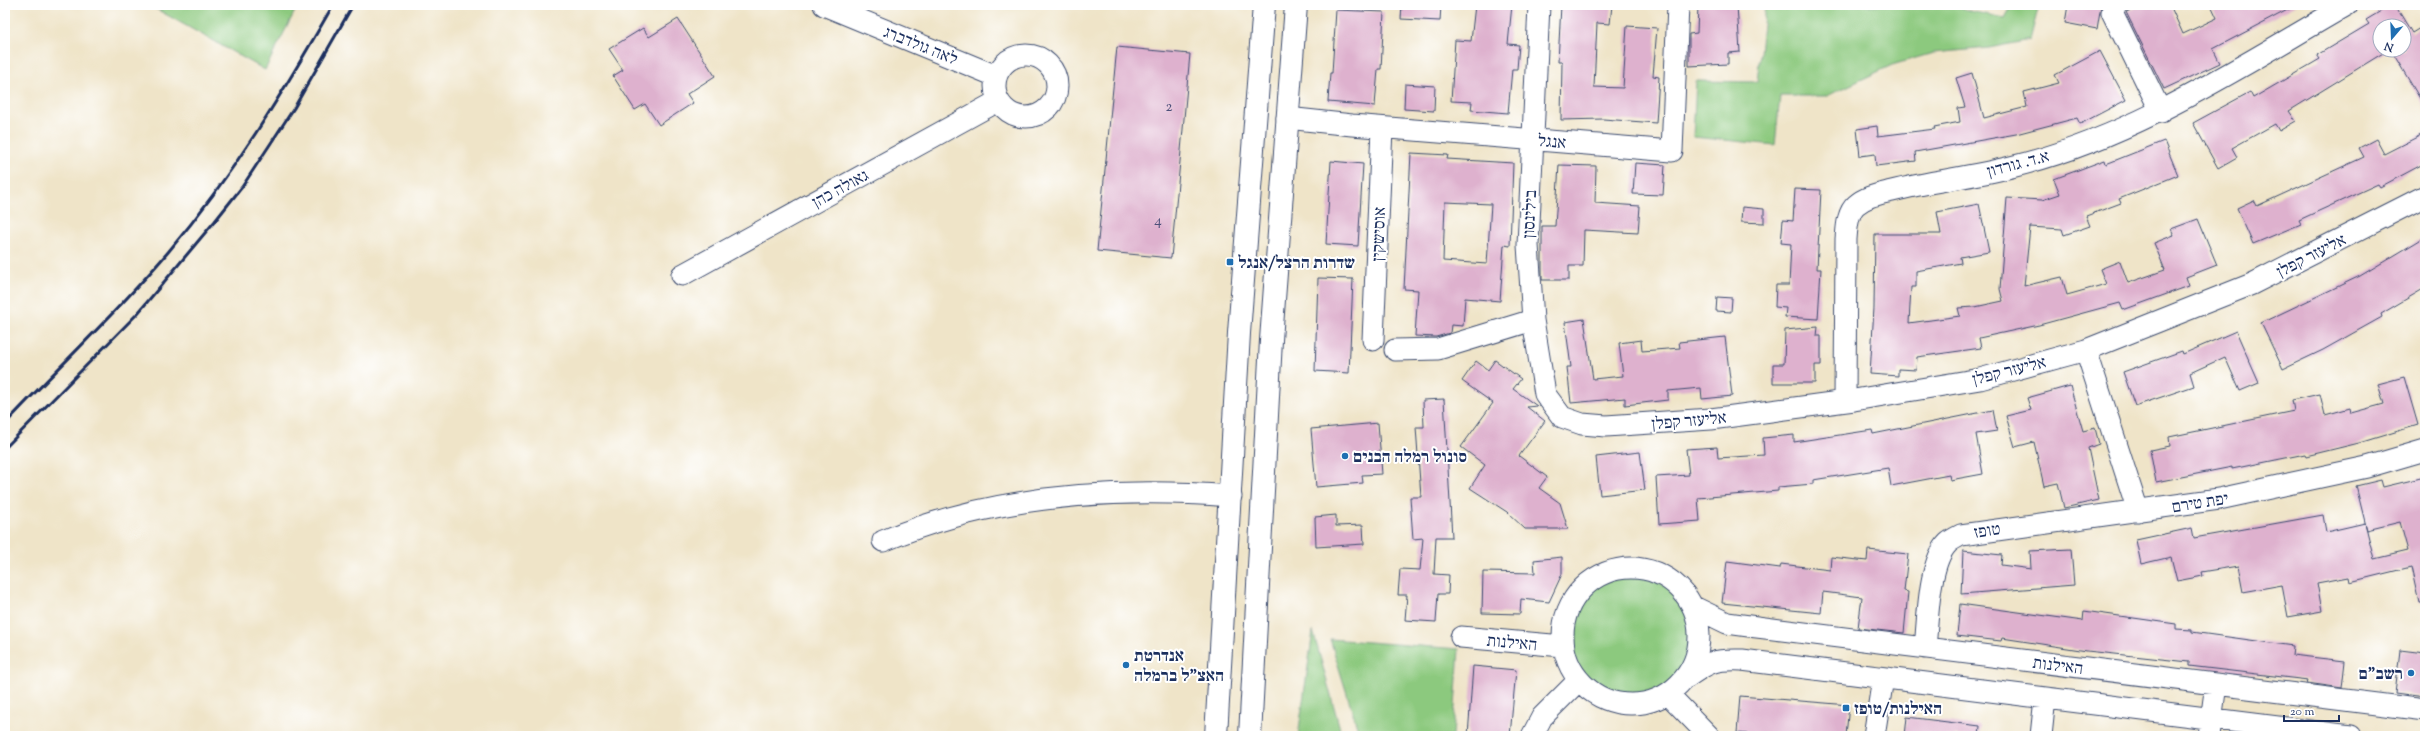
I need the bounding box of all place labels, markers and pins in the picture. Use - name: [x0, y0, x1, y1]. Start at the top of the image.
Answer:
- place label: שדרות הרצל/אנגל: [1238, 252, 1355, 276]
- marker: שדרות הרצל/אנגל: [1225, 257, 1235, 267]
- place label: סונול רמלה הבנים: [1353, 446, 1467, 470]
- marker: סונול רמלה הבנים: [1340, 451, 1350, 461]
- place label: אנדרטת האצ"ל ברמלה: [1134, 645, 1224, 689]
- marker: אנדרטת האצ"ל ברמלה: [1121, 660, 1131, 670]
- place label: רשב"ם: [2358, 663, 2403, 687]
- marker: רשב"ם: [2406, 668, 2416, 678]
- place label: האילנות/טופז: [1854, 698, 1942, 722]
- marker: האילנות/טופז: [1841, 703, 1851, 713]

